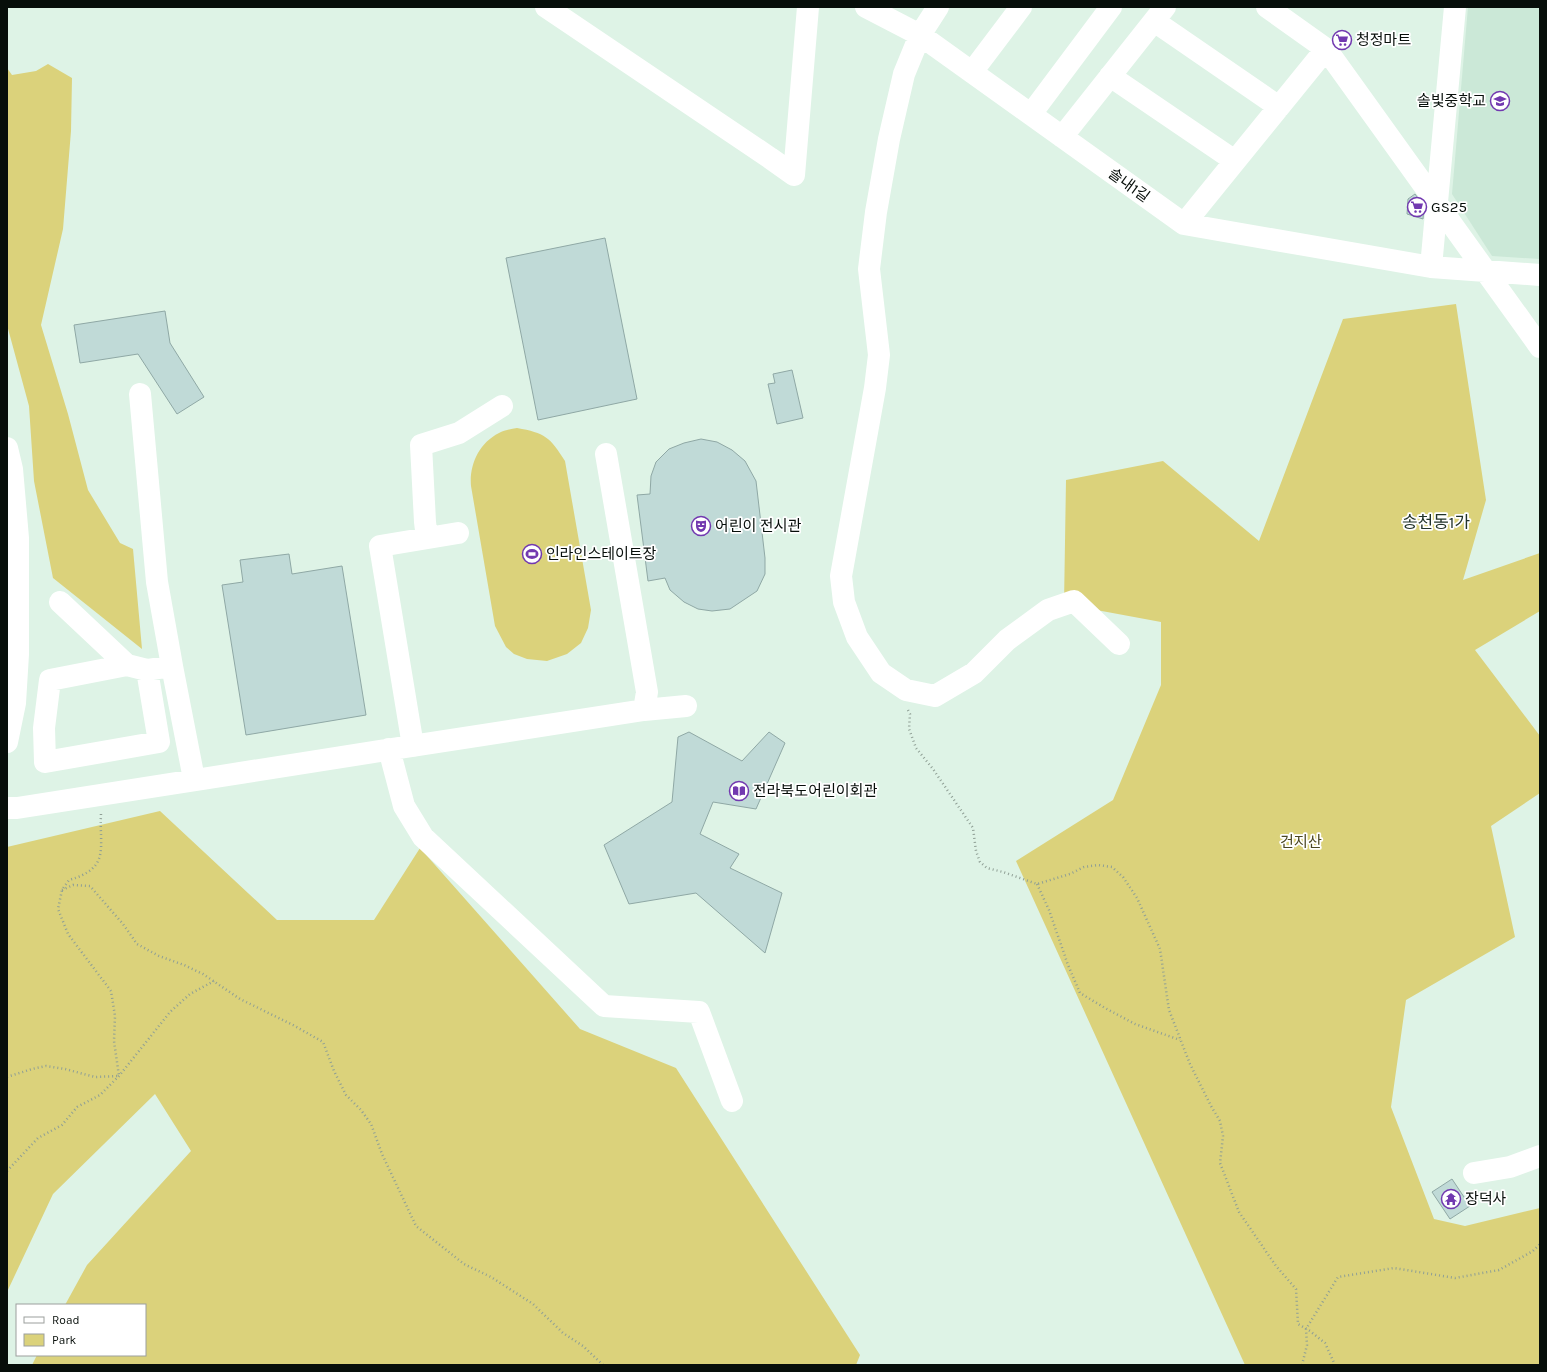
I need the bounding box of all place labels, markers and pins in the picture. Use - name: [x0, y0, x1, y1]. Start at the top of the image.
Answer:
- supermarket icon: 청정마트: [1331, 29, 1353, 51]
- place label: 청정마트: [1356, 31, 1411, 49]
- school or university icon: 솔빛중학교: [1489, 90, 1511, 112]
- place label: 솔빛중학교: [1417, 92, 1486, 110]
- supermarket icon: GS25: [1406, 196, 1428, 218]
- place label: GS25: [1431, 198, 1467, 216]
- theatre icon: 어린이 전시관: [690, 515, 712, 537]
- place label: 어린이 전시관: [715, 517, 802, 535]
- sports icon: 인라인스테이트장: [521, 543, 543, 565]
- place label: 인라인스테이트장: [546, 545, 657, 563]
- library icon: 전라북도어린이회관: [728, 780, 750, 802]
- place label: 전라북도어린이회관: [753, 782, 877, 800]
- temple icon: 장덕사: [1440, 1188, 1462, 1210]
- place label: 장덕사: [1465, 1190, 1507, 1208]

